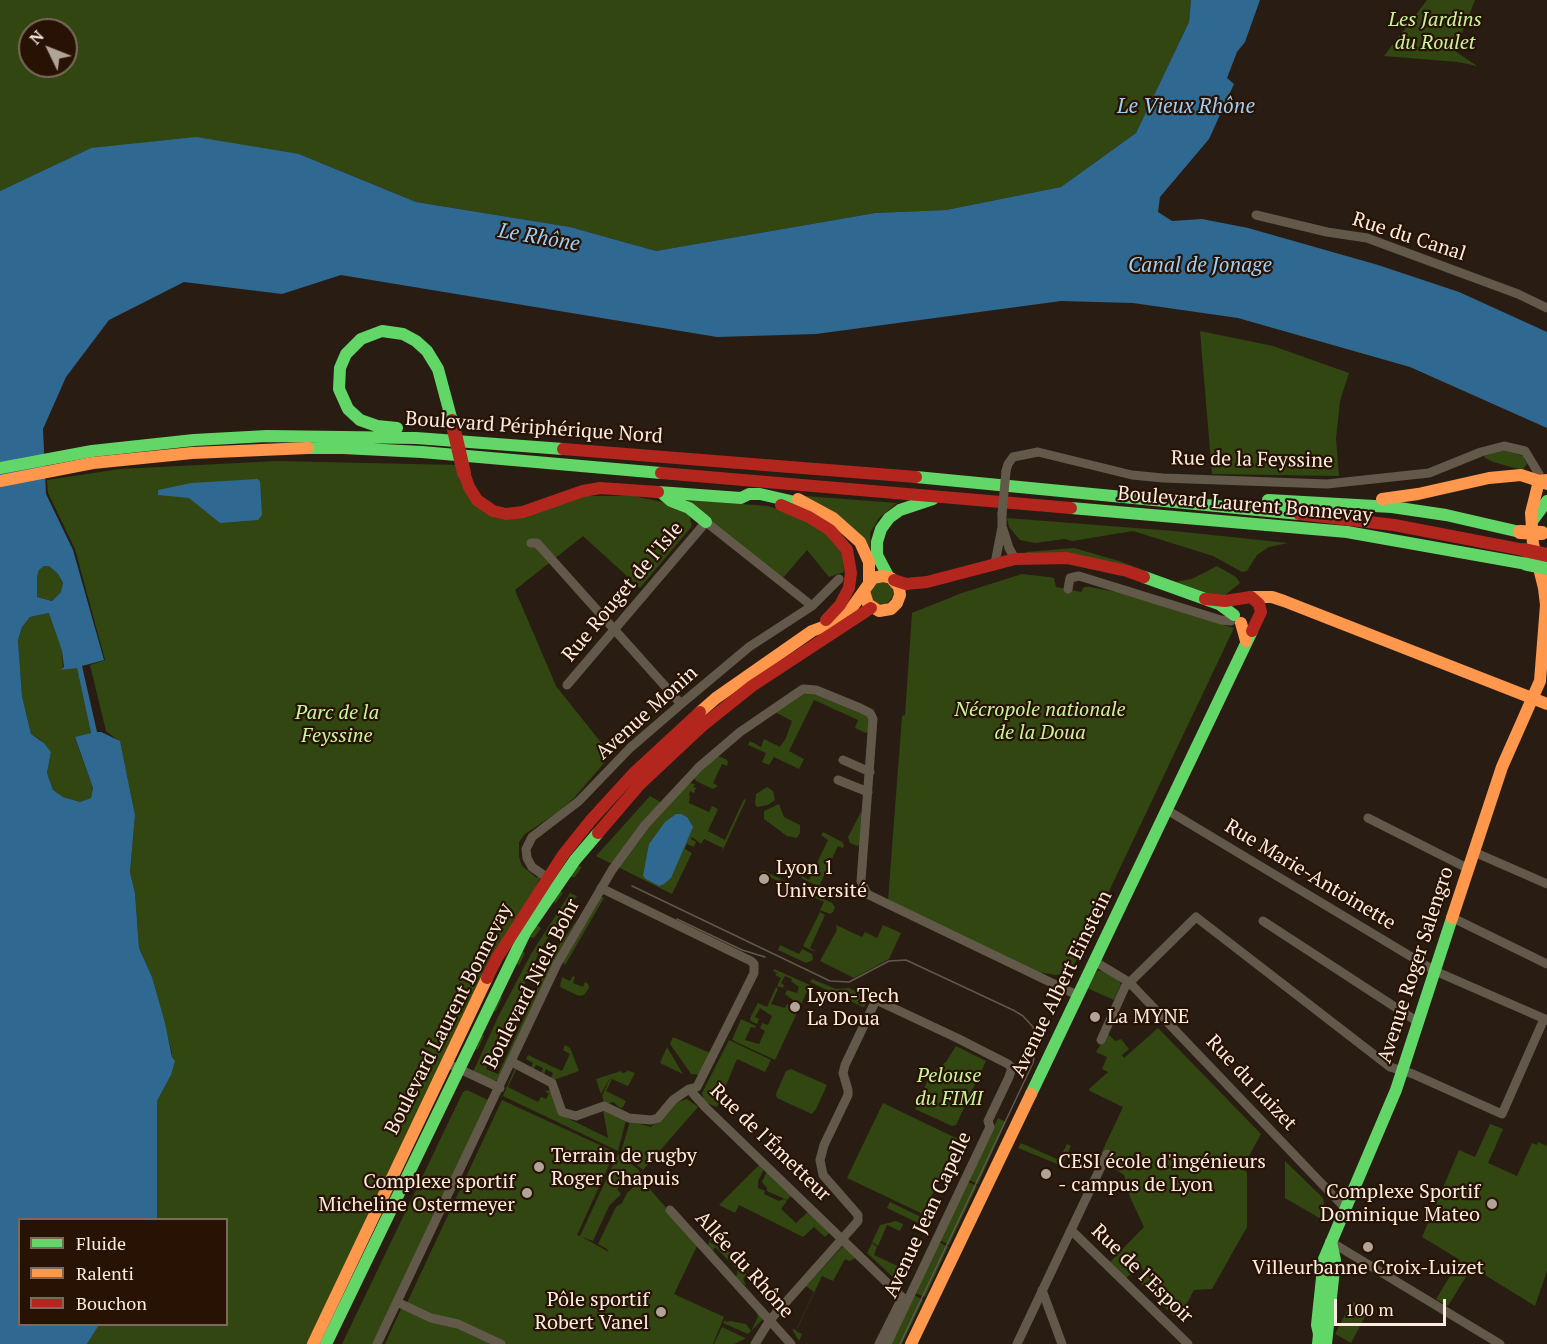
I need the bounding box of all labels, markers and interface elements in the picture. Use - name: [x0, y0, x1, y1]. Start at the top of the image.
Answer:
- park label: Les Jardins du Roulet: [1388, 8, 1482, 55]
- north arrow: [18, 18, 78, 78]
- text: N: [24, 25, 48, 49]
- water label: Le Vieux Rhône: [1117, 94, 1255, 120]
- street label: Rue du Canal: [1349, 207, 1469, 267]
- water label: Le Rhône: [496, 218, 582, 258]
- water label: Canal de Jonage: [1128, 253, 1272, 279]
- street label: Boulevard Périphérique Nord: [404, 407, 664, 449]
- street label: Rue de la Feyssine: [1171, 447, 1333, 473]
- street label: Boulevard Laurent Bonnevay: [1116, 482, 1374, 528]
- street label: Rue Rouget de l'Isle: [558, 517, 688, 667]
- street label: Avenue Monin: [591, 661, 703, 765]
- park label: Nécropole nationale de la Doua: [954, 698, 1126, 745]
- park label: Parc de la Feyssine: [295, 701, 379, 748]
- street label: Rue Marie-Antoinette: [1220, 815, 1400, 935]
- place label: Lyon 1 Université: [776, 856, 867, 903]
- street label: Avenue Roger Salengro: [1373, 864, 1459, 1066]
- marker: Lyon 1 Université: [757, 872, 771, 886]
- street label: Avenue Albert Einstein: [1006, 887, 1118, 1081]
- street label: Boulevard Niels Bohr: [479, 895, 585, 1073]
- street label: Boulevard Laurent Bonnevay: [380, 899, 518, 1139]
- place label: Lyon-Tech La Doua: [807, 984, 899, 1031]
- marker: Lyon-Tech La Doua: [788, 1000, 802, 1014]
- place label: La MYNE: [1107, 1005, 1189, 1029]
- marker: La MYNE: [1088, 1010, 1102, 1024]
- street label: Rue du Luizet: [1201, 1030, 1301, 1136]
- park label: Pelouse du FIMI: [915, 1064, 983, 1111]
- street label: Rue de l'Émetteur: [705, 1079, 835, 1207]
- street label: Avenue Jean Capelle: [879, 1128, 977, 1302]
- place label: Terrain de rugby Roger Chapuis: [551, 1144, 697, 1191]
- place label: CESI école d'ingénieurs - campus de Lyon: [1058, 1150, 1266, 1197]
- marker: Terrain de rugby Roger Chapuis: [532, 1160, 546, 1174]
- marker: CESI école d'ingénieurs - campus de Lyon: [1039, 1167, 1053, 1181]
- place label: Complexe sportif Micheline Ostermeyer: [319, 1170, 515, 1217]
- place label: Complexe Sportif Dominique Mateo: [1320, 1180, 1480, 1227]
- marker: Complexe sportif Micheline Ostermeyer: [520, 1186, 534, 1200]
- marker: Complexe Sportif Dominique Mateo: [1485, 1197, 1499, 1211]
- street label: Allée du Rhône: [690, 1207, 798, 1323]
- legend: [18, 1218, 228, 1326]
- street label: Rue de l'Espoir: [1086, 1220, 1198, 1328]
- text: Fluide: [76, 1231, 126, 1255]
- marker: Villeurbanne Croix-Luizet: [1361, 1240, 1375, 1254]
- place label: Villeurbanne Croix-Luizet: [1252, 1256, 1484, 1280]
- text: Ralenti: [76, 1261, 134, 1285]
- scale bar: [1337, 1287, 1450, 1325]
- place label: Pôle sportif Robert Vanel: [535, 1288, 649, 1335]
- text: Bouchon: [76, 1291, 147, 1315]
- text: 100 m: [1345, 1297, 1394, 1321]
- marker: Pôle sportif Robert Vanel: [654, 1305, 668, 1319]

